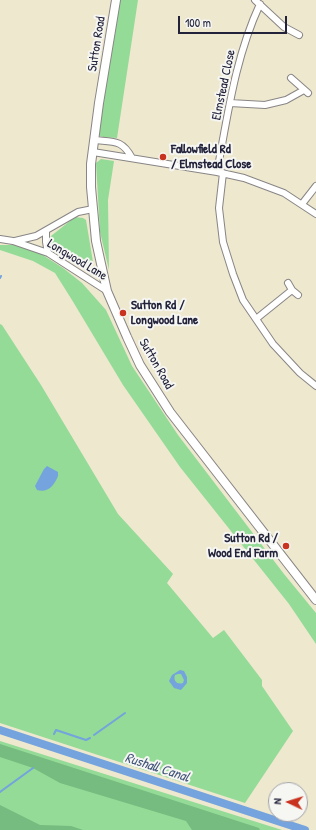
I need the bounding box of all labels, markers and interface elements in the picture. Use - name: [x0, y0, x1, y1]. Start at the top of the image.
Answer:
- scale bar: [180, 8, 289, 34]
- text: 100 m: [185, 14, 211, 31]
- street label: Sutton Road: [85, 15, 109, 73]
- street label: Elmstead Close: [209, 48, 239, 122]
- place label: Fallowfield Rd / Elmstead Close: [171, 142, 251, 173]
- marker: Fallowfield Rd / Elmstead Close: [158, 152, 168, 162]
- street label: Longwood Lane: [44, 236, 110, 284]
- place label: Sutton Rd / Longwood Lane: [131, 298, 198, 329]
- marker: Sutton Rd / Longwood Lane: [118, 308, 128, 318]
- street label: Sutton Road: [135, 336, 177, 392]
- place label: Sutton Rd / Wood End Farm: [208, 531, 278, 562]
- marker: Sutton Rd / Wood End Farm: [281, 541, 291, 551]
- water label: Rushall Canal: [123, 750, 191, 786]
- north arrow: [268, 782, 308, 822]
- text: N: [270, 798, 284, 805]

